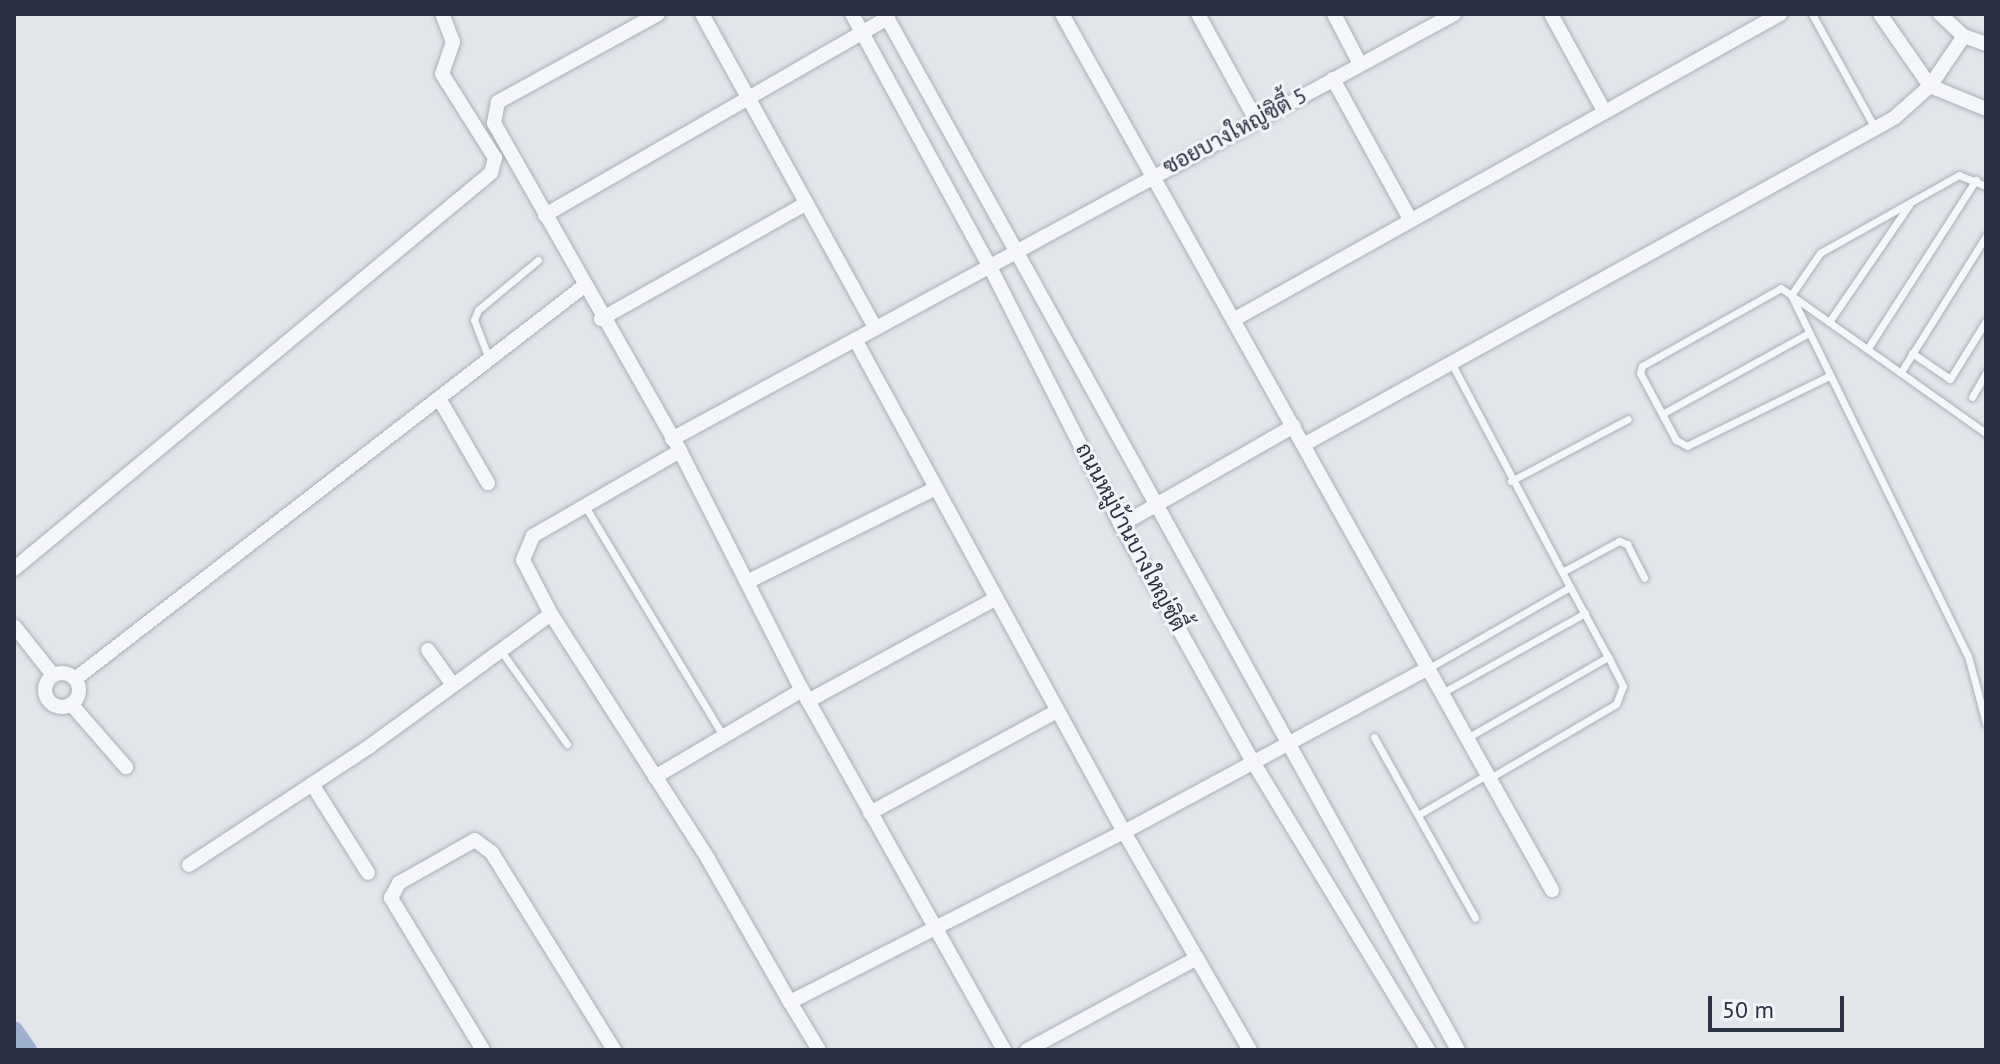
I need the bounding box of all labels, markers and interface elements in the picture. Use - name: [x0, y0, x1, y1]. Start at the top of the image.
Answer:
- street label: ซอยบางใหญ่ซิตี้ 5: [1159, 82, 1311, 180]
- street label: ถนนหมู่บ้านบางใหญ่ซิตี้: [1070, 438, 1192, 636]
- scale bar: [1712, 980, 1848, 1030]
- text: 50 m: [1722, 994, 1774, 1025]

